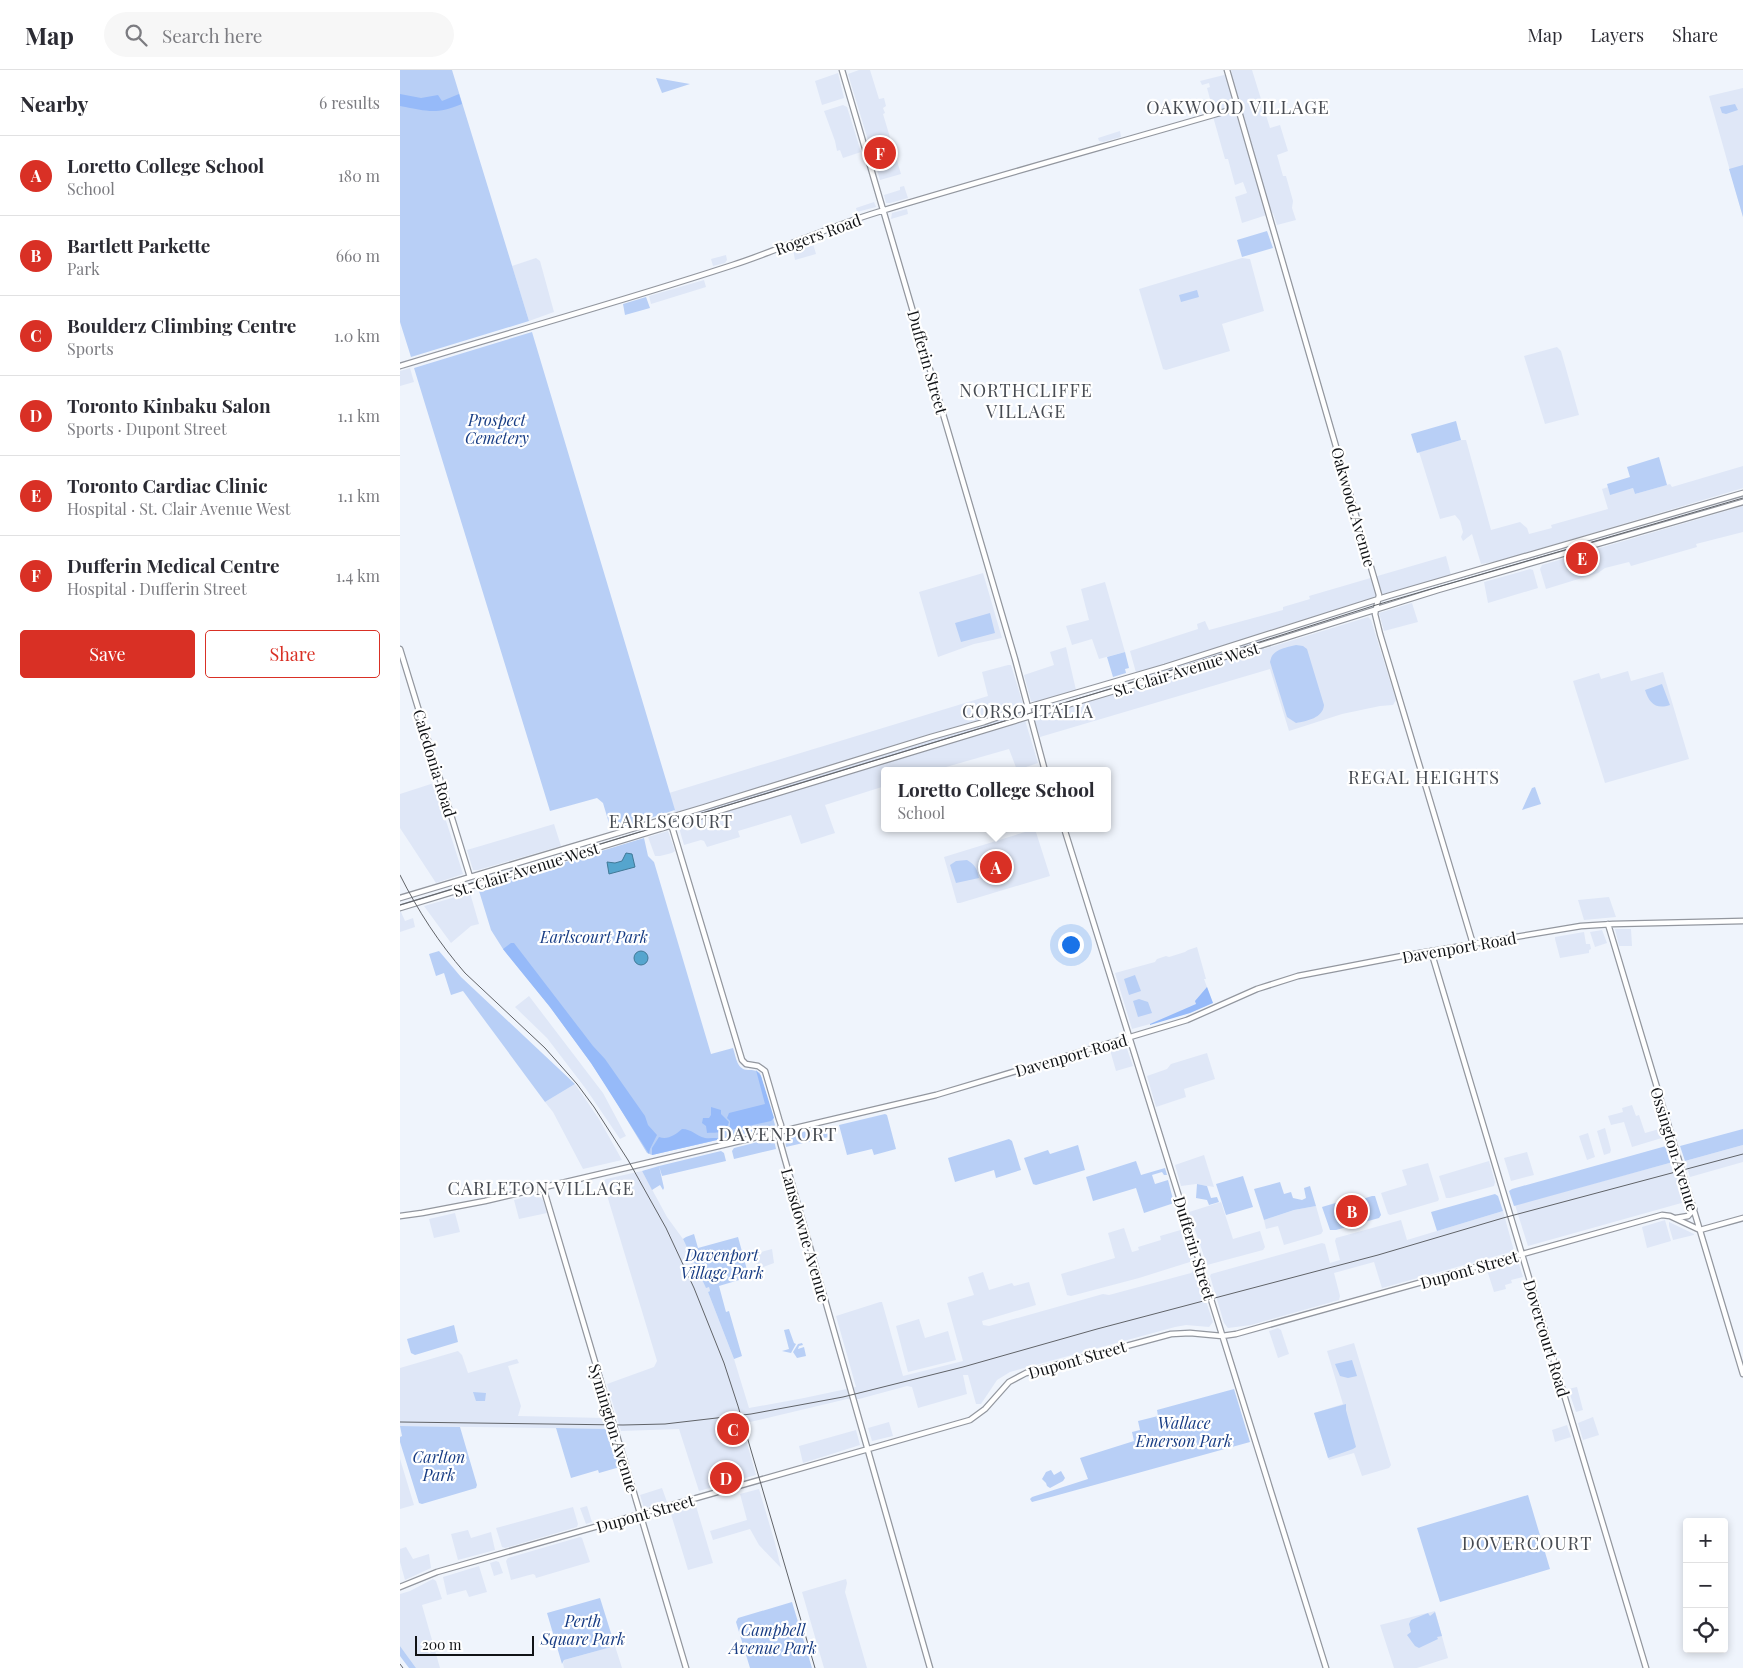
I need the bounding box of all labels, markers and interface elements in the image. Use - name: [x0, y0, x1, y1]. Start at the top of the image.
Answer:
- search box: [104, 12, 454, 57]
- text: Map: [25, 19, 74, 51]
- icon: search: [122, 21, 150, 49]
- text: Search here: [162, 22, 262, 48]
- text: Map: [1527, 23, 1562, 47]
- text: Layers: [1590, 23, 1644, 47]
- text: Share: [1672, 23, 1718, 47]
- text: Nearby: [20, 89, 89, 117]
- text: 6 results: [319, 92, 380, 113]
- district label: OAKWOOD VILLAGE: [1146, 95, 1330, 119]
- pin: F: [864, 134, 896, 172]
- text: Loretto College School: [67, 152, 264, 178]
- text: A: [31, 165, 41, 186]
- text: 180 m: [338, 165, 380, 186]
- text: School: [67, 178, 115, 199]
- street label: Rogers Road: [772, 209, 864, 259]
- text: Bartlett Parkette: [67, 232, 210, 258]
- text: B: [31, 245, 41, 266]
- text: 660 m: [336, 245, 380, 266]
- text: Park: [67, 258, 100, 279]
- street label: Dufferin Street: [903, 307, 953, 417]
- text: Boulderz Climbing Centre: [67, 312, 296, 338]
- text: C: [30, 325, 42, 346]
- text: 1.0 km: [334, 325, 380, 346]
- text: Sports: [67, 338, 114, 359]
- district label: NORTHCLIFFE VILLAGE: [959, 378, 1093, 423]
- text: Toronto Kinbaku Salon: [67, 392, 271, 418]
- text: D: [30, 405, 42, 426]
- text: 1.1 km: [338, 405, 380, 426]
- park label: Prospect Cemetery: [465, 409, 529, 448]
- text: Sports · Dupont Street: [67, 418, 227, 439]
- street label: Oakwood Avenue: [1327, 445, 1381, 569]
- text: Toronto Cardiac Clinic: [67, 472, 268, 498]
- text: E: [31, 485, 41, 506]
- text: 1.1 km: [338, 485, 380, 506]
- text: Hospital · St. Clair Avenue West: [67, 498, 290, 519]
- pin: E: [1566, 539, 1598, 577]
- text: Dufferin Medical Centre: [67, 552, 279, 578]
- text: F: [31, 565, 41, 586]
- text: 1.4 km: [336, 565, 380, 586]
- text: Hospital · Dufferin Street: [67, 578, 247, 599]
- button: Save: [20, 630, 195, 678]
- button: Share: [205, 630, 380, 678]
- street label: St. Clair Avenue West: [1111, 637, 1262, 701]
- district label: CORSO ITALIA: [962, 699, 1094, 723]
- street label: Caledonia Road: [409, 706, 461, 820]
- district label: REGAL HEIGHTS: [1348, 765, 1500, 789]
- popup: [881, 767, 1111, 832]
- text: Loretto College School: [897, 776, 1095, 802]
- text: School: [897, 802, 945, 823]
- district label: EARLSCOURT: [609, 809, 733, 833]
- street label: St. Clair Avenue West: [451, 837, 602, 901]
- pin: A: [980, 848, 1012, 886]
- park label: Earlscourt Park: [539, 926, 648, 947]
- street label: Davenport Road: [1400, 927, 1518, 967]
- your location: [1058, 932, 1084, 958]
- street label: Davenport Road: [1013, 1029, 1129, 1081]
- street label: Ossington Avenue: [1646, 1084, 1704, 1214]
- district label: DAVENPORT: [718, 1120, 838, 1146]
- street label: Lansdowne Avenue: [777, 1166, 835, 1304]
- district label: CARLETON VILLAGE: [448, 1176, 634, 1200]
- pin: B: [1336, 1192, 1368, 1230]
- street label: Dufferin Street: [1169, 1194, 1221, 1303]
- park label: Davenport Village Park: [680, 1244, 764, 1283]
- street label: Dupont Street: [1418, 1245, 1521, 1293]
- street label: Dovercourt Road: [1519, 1277, 1575, 1399]
- street label: Dupont Street: [1026, 1335, 1129, 1383]
- street label: Symington Avenue: [584, 1361, 644, 1495]
- pin: C: [717, 1410, 749, 1448]
- park label: Wallace Emerson Park: [1135, 1412, 1232, 1451]
- park label: Carlton Park: [413, 1446, 465, 1485]
- pin: D: [710, 1459, 742, 1497]
- street label: Dupont Street: [594, 1489, 697, 1537]
- map controls: [1683, 1518, 1728, 1653]
- button: +: [1683, 1518, 1728, 1563]
- district label: DOVERCOURT: [1462, 1531, 1592, 1555]
- button: −: [1683, 1563, 1728, 1608]
- button: locate: [1683, 1608, 1728, 1653]
- park label: Perth Square Park: [540, 1610, 625, 1649]
- park label: Campbell Avenue Park: [727, 1619, 817, 1658]
- scale bar: [415, 1633, 534, 1656]
- text: 200 m: [422, 1635, 461, 1654]

